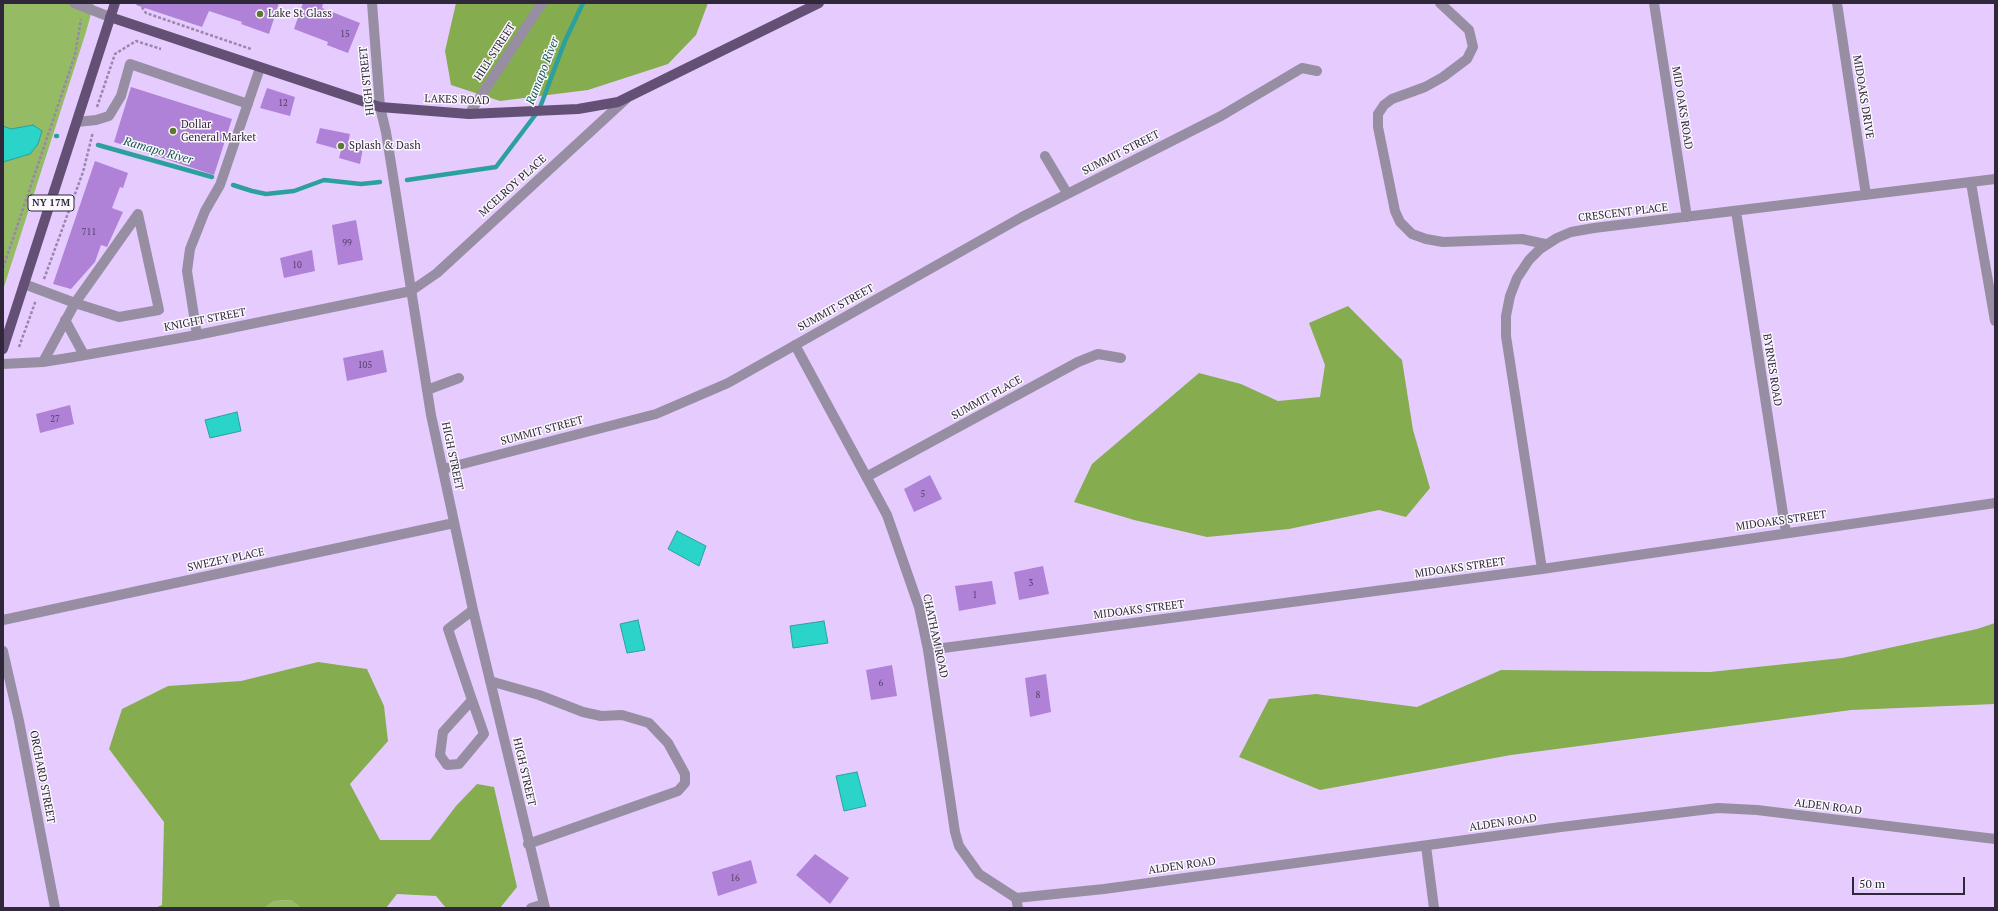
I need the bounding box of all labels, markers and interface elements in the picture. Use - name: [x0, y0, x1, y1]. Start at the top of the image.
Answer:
- place label: Lake St Glass: [268, 7, 332, 21]
- marker: Lake St Glass: [255, 9, 265, 19]
- street label: HILL STREET: [472, 21, 518, 83]
- house number: 15: [340, 29, 350, 39]
- water label: Ramapo River: [523, 35, 563, 107]
- street label: HIGH STREET: [357, 46, 377, 116]
- street label: MIDOAKS DRIVE: [1850, 54, 1876, 140]
- street label: MID OAKS ROAD: [1669, 65, 1695, 151]
- street label: LAKES ROAD: [424, 92, 490, 108]
- house number: 12: [278, 98, 288, 108]
- place label: Dollar General Market: [181, 118, 256, 144]
- marker: Dollar General Market: [168, 126, 178, 136]
- street label: SUMMIT STREET: [1080, 128, 1162, 178]
- water label: Ramapo River: [122, 134, 194, 168]
- place label: Splash & Dash: [349, 139, 421, 153]
- marker: Splash & Dash: [336, 141, 346, 151]
- street label: MCELROY PLACE: [477, 152, 549, 220]
- road number: NY 17M: [28, 195, 74, 211]
- street label: CRESCENT PLACE: [1577, 201, 1669, 225]
- house number: 711: [82, 227, 96, 237]
- house number: 99: [342, 238, 352, 248]
- house number: 10: [292, 260, 302, 270]
- street label: SUMMIT STREET: [796, 282, 876, 334]
- street label: KNIGHT STREET: [163, 306, 247, 334]
- street label: BYRNES ROAD: [1760, 333, 1784, 407]
- house number: 105: [358, 360, 372, 370]
- street label: SUMMIT PLACE: [949, 373, 1025, 423]
- house number: 27: [50, 414, 60, 424]
- street label: SUMMIT STREET: [499, 414, 585, 448]
- street label: HIGH STREET: [438, 421, 466, 491]
- house number: 5: [921, 489, 925, 499]
- street label: MIDOAKS STREET: [1735, 508, 1827, 534]
- street label: SWEZEY PLACE: [186, 545, 266, 575]
- street label: MIDOAKS STREET: [1414, 555, 1506, 581]
- house number: 3: [1029, 578, 1033, 588]
- house number: 1: [973, 590, 977, 600]
- street label: CHATHAM ROAD: [920, 593, 950, 679]
- street label: MIDOAKS STREET: [1093, 598, 1185, 622]
- house number: 6: [879, 678, 883, 688]
- house number: 8: [1036, 690, 1040, 700]
- street label: ORCHARD STREET: [27, 730, 57, 824]
- street label: HIGH STREET: [510, 737, 538, 807]
- street label: ALDEN ROAD: [1793, 796, 1863, 818]
- street label: ALDEN ROAD: [1468, 812, 1538, 834]
- street label: ALDEN ROAD: [1147, 855, 1217, 877]
- scale bar: [1854, 869, 1967, 895]
- house number: 16: [730, 873, 740, 883]
- text: 50 m: [1859, 876, 1885, 891]

